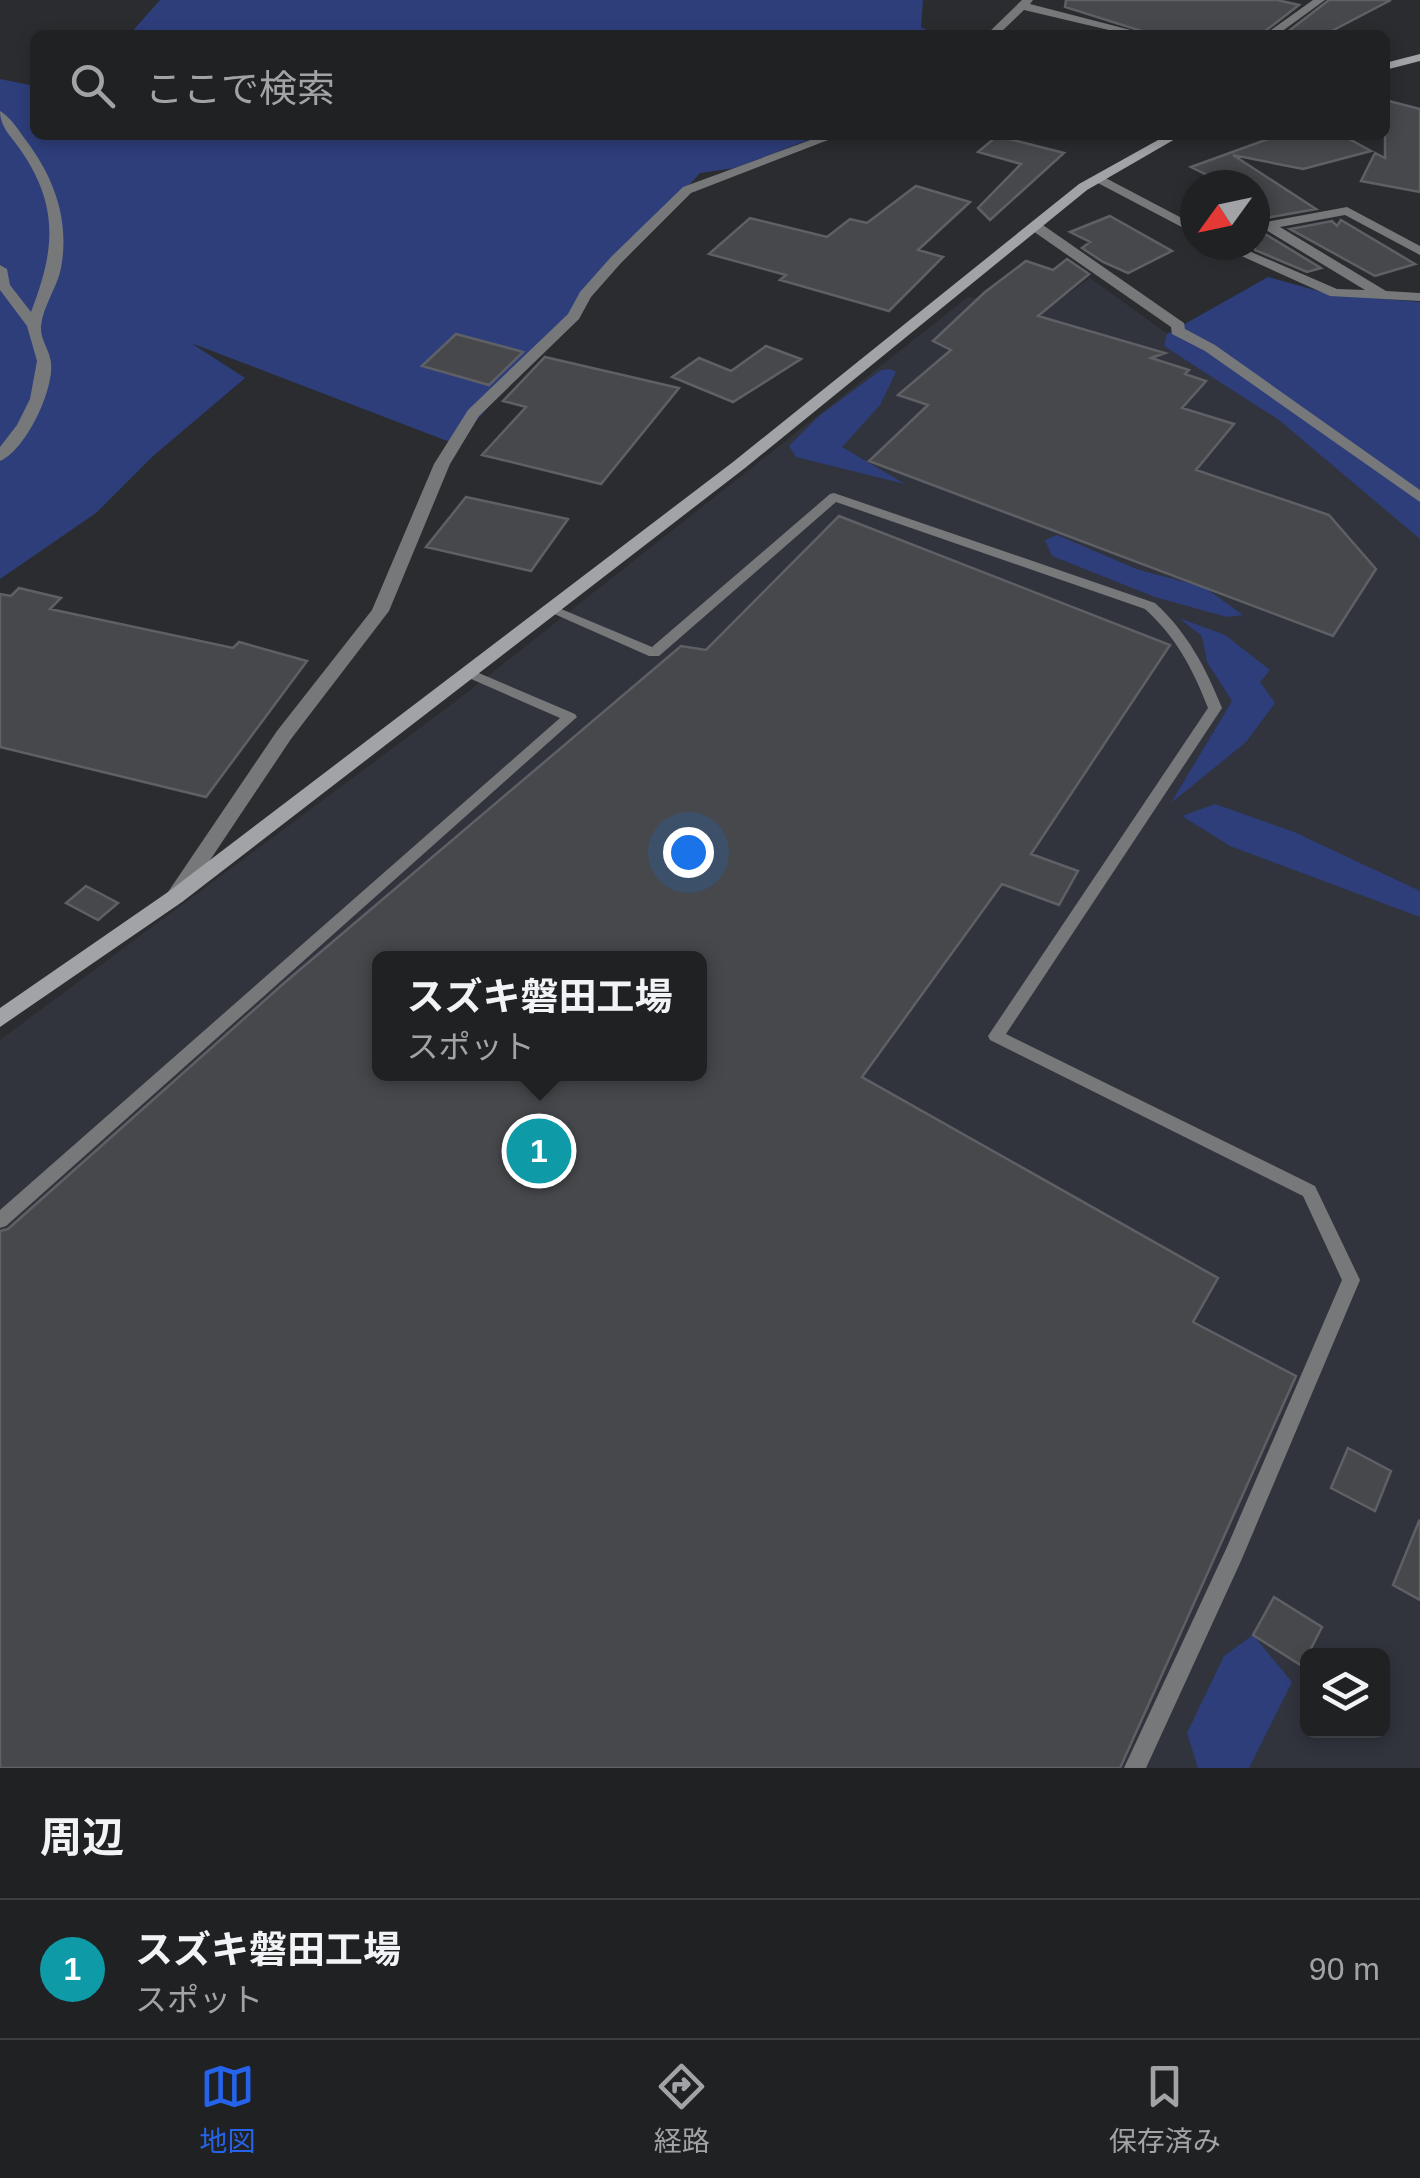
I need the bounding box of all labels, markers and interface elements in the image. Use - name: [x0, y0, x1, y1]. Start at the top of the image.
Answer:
- search box: [30, 30, 1390, 140]
- icon: search: [65, 58, 120, 113]
- text: ここで検索: [145, 68, 335, 110]
- north arrow: [1180, 170, 1270, 260]
- your location: [663, 827, 714, 878]
- popup: [372, 951, 707, 1081]
- text: スズキ磐田工場: [406, 976, 673, 1018]
- text: スポット: [406, 1029, 535, 1065]
- pin: 1: [506, 1114, 572, 1188]
- map controls: [1300, 1648, 1390, 1738]
- button: layers: [1300, 1648, 1390, 1738]
- text: 周辺: [40, 1814, 124, 1861]
- text: スズキ磐田工場: [135, 1929, 401, 1971]
- text: 1: [64, 1951, 81, 1987]
- text: 90 m: [1309, 1951, 1380, 1987]
- text: スポット: [135, 1982, 263, 2018]
- tab: 地図: [199, 2059, 255, 2159]
- tab: 経路: [654, 2059, 710, 2159]
- tab: 保存済み: [1109, 2059, 1221, 2159]

